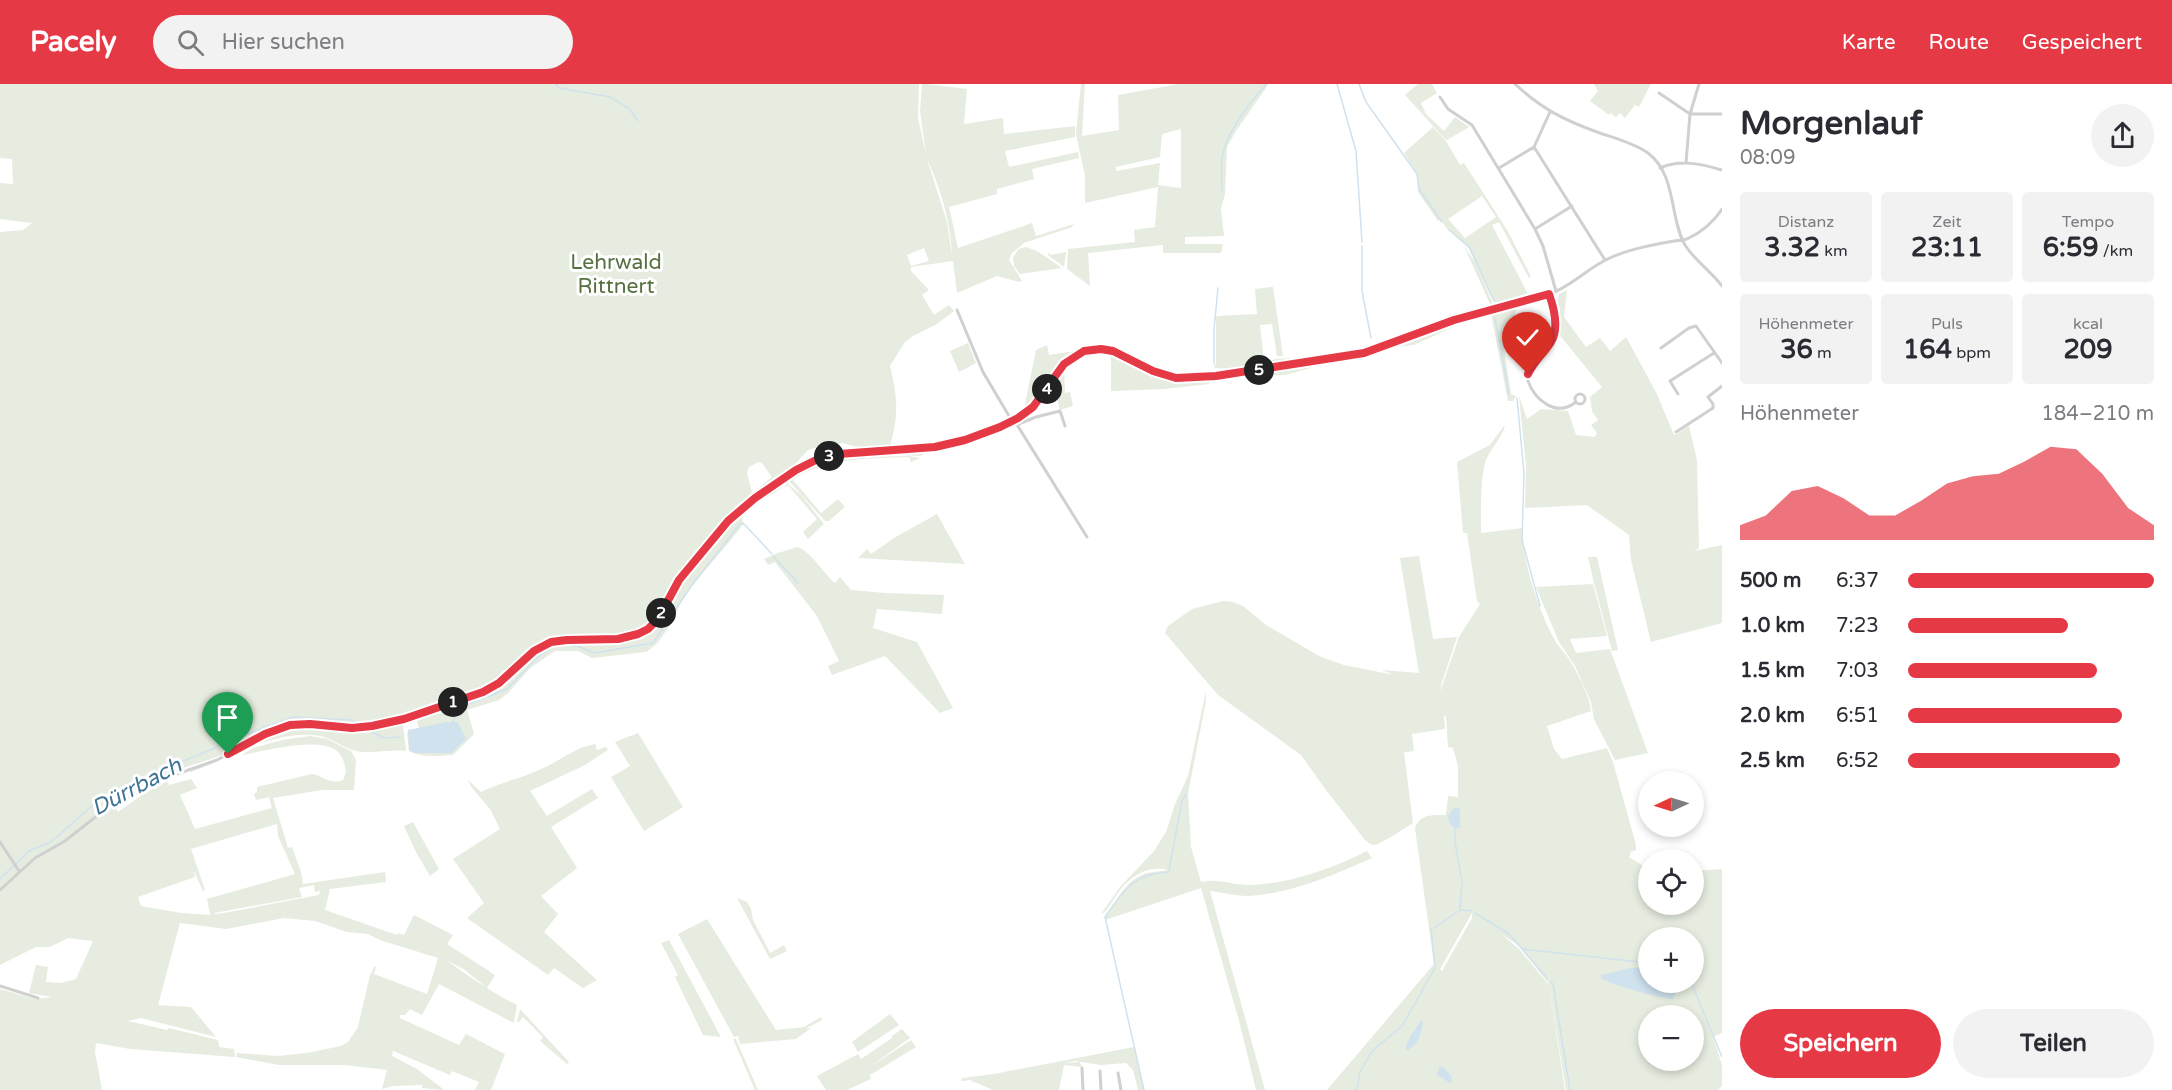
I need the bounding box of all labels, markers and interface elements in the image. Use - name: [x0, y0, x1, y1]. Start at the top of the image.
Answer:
- search box: [153, 15, 573, 69]
- text: Pacely: [30, 25, 117, 59]
- icon: search: [174, 26, 207, 59]
- text: Hier suchen: [222, 29, 345, 55]
- text: Karte: [1842, 30, 1896, 55]
- text: Route: [1929, 30, 1989, 55]
- text: Gespeichert: [2022, 30, 2142, 55]
- text: Morgenlauf: [1740, 104, 1923, 143]
- button: share: [2091, 104, 2154, 167]
- text: 08:09: [1740, 146, 1795, 170]
- text: Distanz: [1778, 212, 1834, 232]
- text: Zeit: [1932, 212, 1962, 232]
- text: Tempo: [2062, 212, 2114, 232]
- text: 3.32: [1764, 232, 1820, 263]
- text: 23:11: [1911, 232, 1983, 263]
- text: 6:59: [2043, 232, 2099, 263]
- text: km: [1820, 241, 1848, 261]
- text: /km: [2099, 241, 2133, 261]
- park label: Lehrwald Rittnert: [570, 250, 662, 299]
- pin: [1502, 312, 1553, 374]
- text: Höhenmeter: [1758, 314, 1854, 334]
- text: Puls: [1931, 314, 1963, 334]
- text: kcal: [2073, 314, 2103, 334]
- icon: check: [1511, 321, 1544, 354]
- text: 36: [1780, 334, 1813, 365]
- text: 164: [1903, 334, 1952, 365]
- text: 209: [2064, 334, 2112, 365]
- text: m: [1813, 343, 1832, 363]
- text: bpm: [1952, 343, 1991, 363]
- pin: 5: [1244, 355, 1274, 385]
- text: 5: [1254, 360, 1264, 380]
- pin: 4: [1032, 374, 1062, 404]
- text: 4: [1042, 379, 1052, 399]
- text: Höhenmeter: [1740, 402, 1859, 426]
- text: 184–210 m: [2041, 402, 2154, 426]
- pin: 3: [814, 441, 844, 471]
- text: 3: [824, 446, 834, 466]
- text: 500 m: [1740, 569, 1801, 593]
- text: 6:37: [1836, 569, 1879, 593]
- pin: 2: [646, 598, 676, 628]
- text: 2: [656, 603, 666, 623]
- text: 1.0 km: [1740, 614, 1805, 638]
- text: 7:23: [1836, 614, 1879, 638]
- text: 1.5 km: [1740, 659, 1805, 683]
- text: 7:03: [1836, 659, 1879, 683]
- pin: 1: [438, 687, 468, 717]
- pin: [202, 692, 253, 754]
- text: 1: [448, 692, 458, 712]
- icon: arrive: [211, 701, 244, 734]
- text: 2.0 km: [1740, 704, 1805, 728]
- text: 6:51: [1836, 704, 1879, 728]
- text: 2.5 km: [1740, 749, 1805, 773]
- text: 6:52: [1836, 749, 1879, 773]
- water label: Dürrbach: [87, 752, 186, 821]
- north arrow: [1638, 771, 1704, 837]
- map controls: [1638, 771, 1704, 1071]
- button: locate: [1638, 849, 1704, 915]
- button: +: [1638, 927, 1704, 993]
- button: −: [1638, 1005, 1704, 1071]
- button: Speichern: [1740, 1009, 1941, 1078]
- button: Teilen: [1953, 1009, 2154, 1078]

